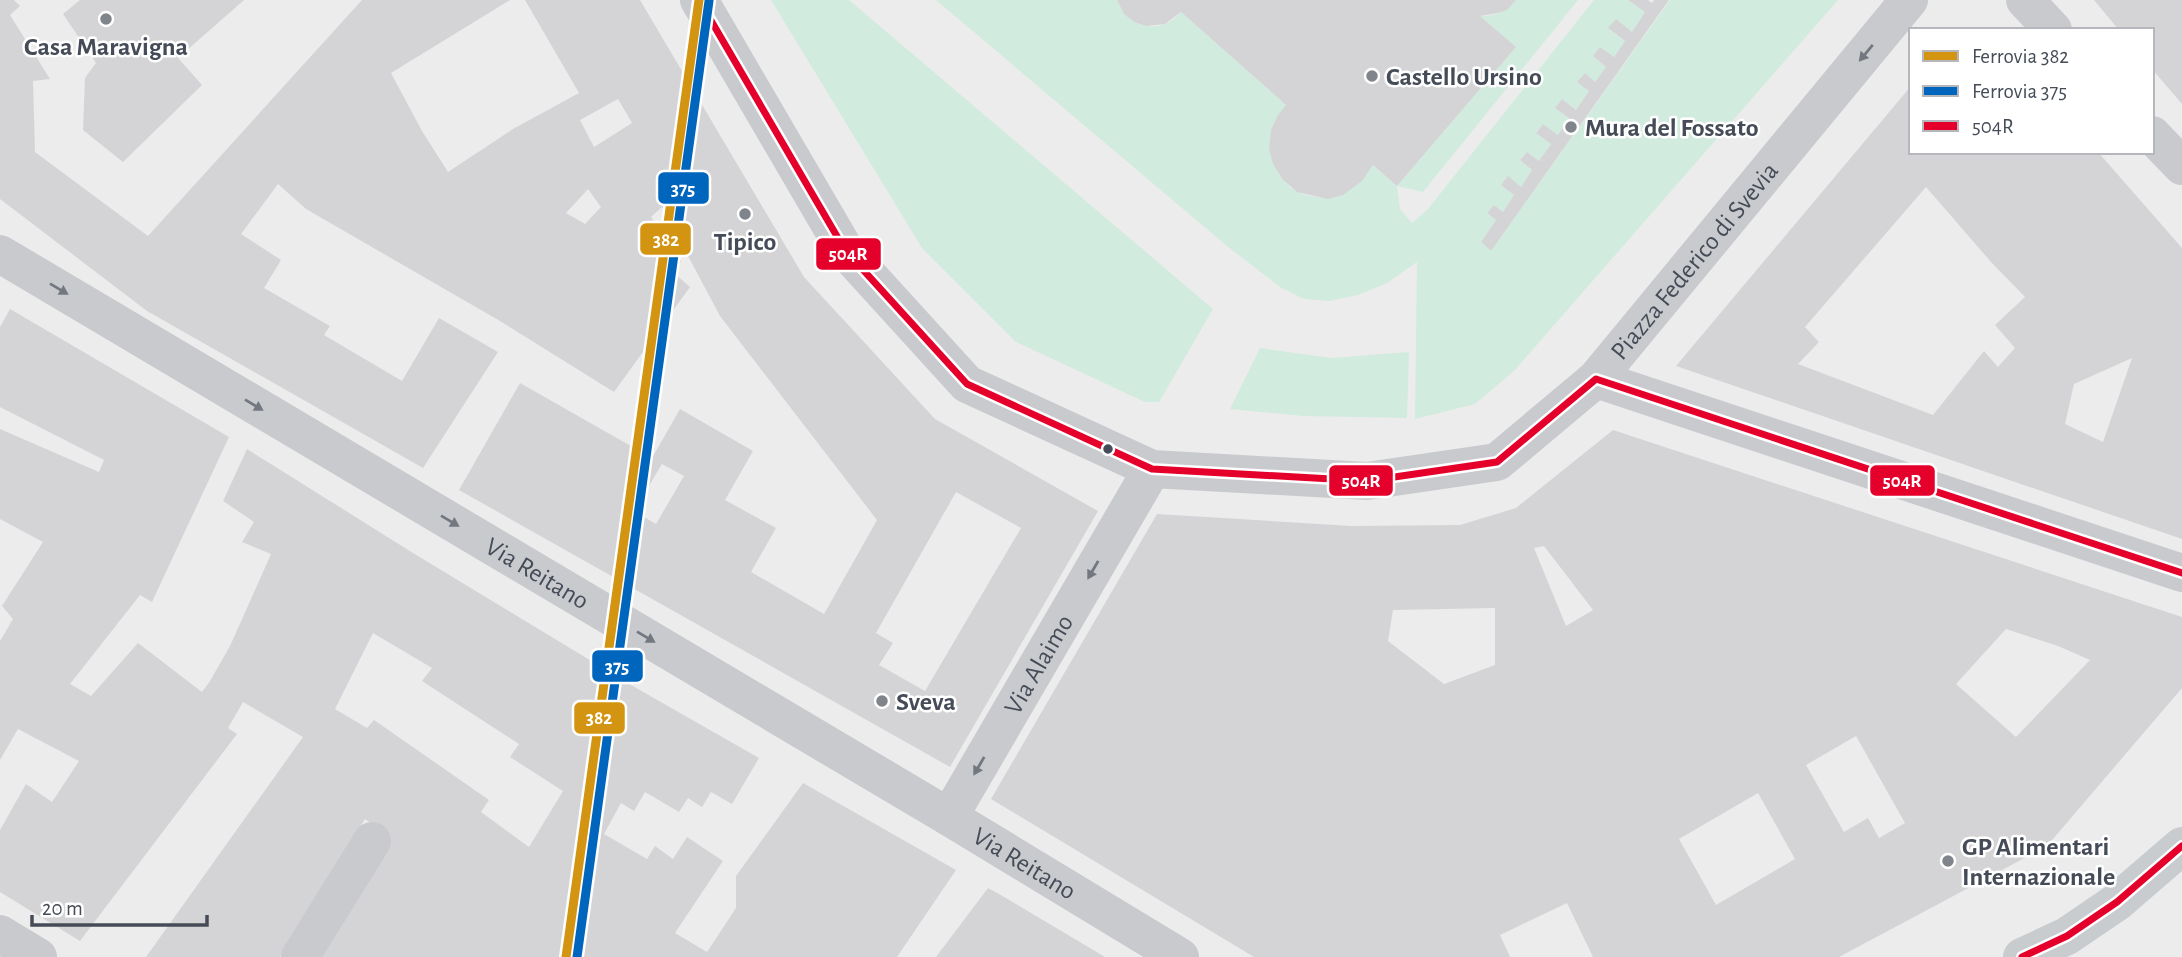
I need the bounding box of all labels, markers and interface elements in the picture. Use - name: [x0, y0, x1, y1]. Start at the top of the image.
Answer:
- marker: Casa Maravigna: [98, 11, 114, 27]
- legend: [1909, 28, 2154, 154]
- place label: Casa Maravigna: [24, 34, 188, 60]
- one-way arrow: [1859, 44, 1874, 61]
- text: Ferrovia 382: [1972, 46, 2069, 67]
- place label: Castello Ursino: [1386, 64, 1542, 90]
- marker: Castello Ursino: [1364, 68, 1380, 84]
- text: Ferrovia 375: [1972, 81, 2067, 102]
- place label: Mura del Fossato: [1585, 115, 1759, 141]
- text: 504R: [1972, 116, 2014, 137]
- marker: Mura del Fossato: [1563, 119, 1579, 135]
- street label: Piazza Federico di Svevia: [1606, 158, 1783, 365]
- line badge: 375: [657, 171, 710, 205]
- text: 375: [671, 180, 695, 199]
- marker: Tipico: [737, 206, 753, 222]
- line badge: 382: [639, 222, 692, 256]
- place label: Tipico: [714, 229, 777, 255]
- text: 382: [653, 231, 679, 250]
- line badge: 504R: [815, 237, 882, 271]
- text: 504R: [829, 245, 867, 264]
- one-way arrow: [49, 283, 68, 295]
- one-way arrow: [245, 399, 264, 411]
- unlabelled marker: [1101, 442, 1115, 456]
- line badge: 504R: [1328, 464, 1394, 497]
- line badge: 504R: [1869, 464, 1936, 497]
- text: 504R: [1342, 472, 1380, 491]
- text: 504R: [1883, 472, 1921, 491]
- one-way arrow: [441, 515, 460, 527]
- street label: Via Reitano: [481, 533, 593, 614]
- one-way arrow: [1087, 560, 1100, 579]
- street label: Via Alaimo: [1000, 610, 1078, 719]
- one-way arrow: [636, 631, 656, 643]
- line badge: 375: [591, 649, 644, 683]
- text: 375: [605, 658, 629, 677]
- place label: Sveva: [896, 689, 956, 715]
- marker: Sveva: [874, 693, 890, 709]
- line badge: 382: [573, 701, 626, 735]
- text: 382: [586, 709, 612, 728]
- one-way arrow: [973, 757, 985, 776]
- street label: Via Reitano: [968, 823, 1080, 905]
- place label: GP Alimentari Internazionale: [1962, 834, 2115, 890]
- marker: GP Alimentari Internazionale: [1940, 853, 1956, 869]
- scale bar: [32, 884, 206, 928]
- text: 20 m: [42, 898, 83, 919]

